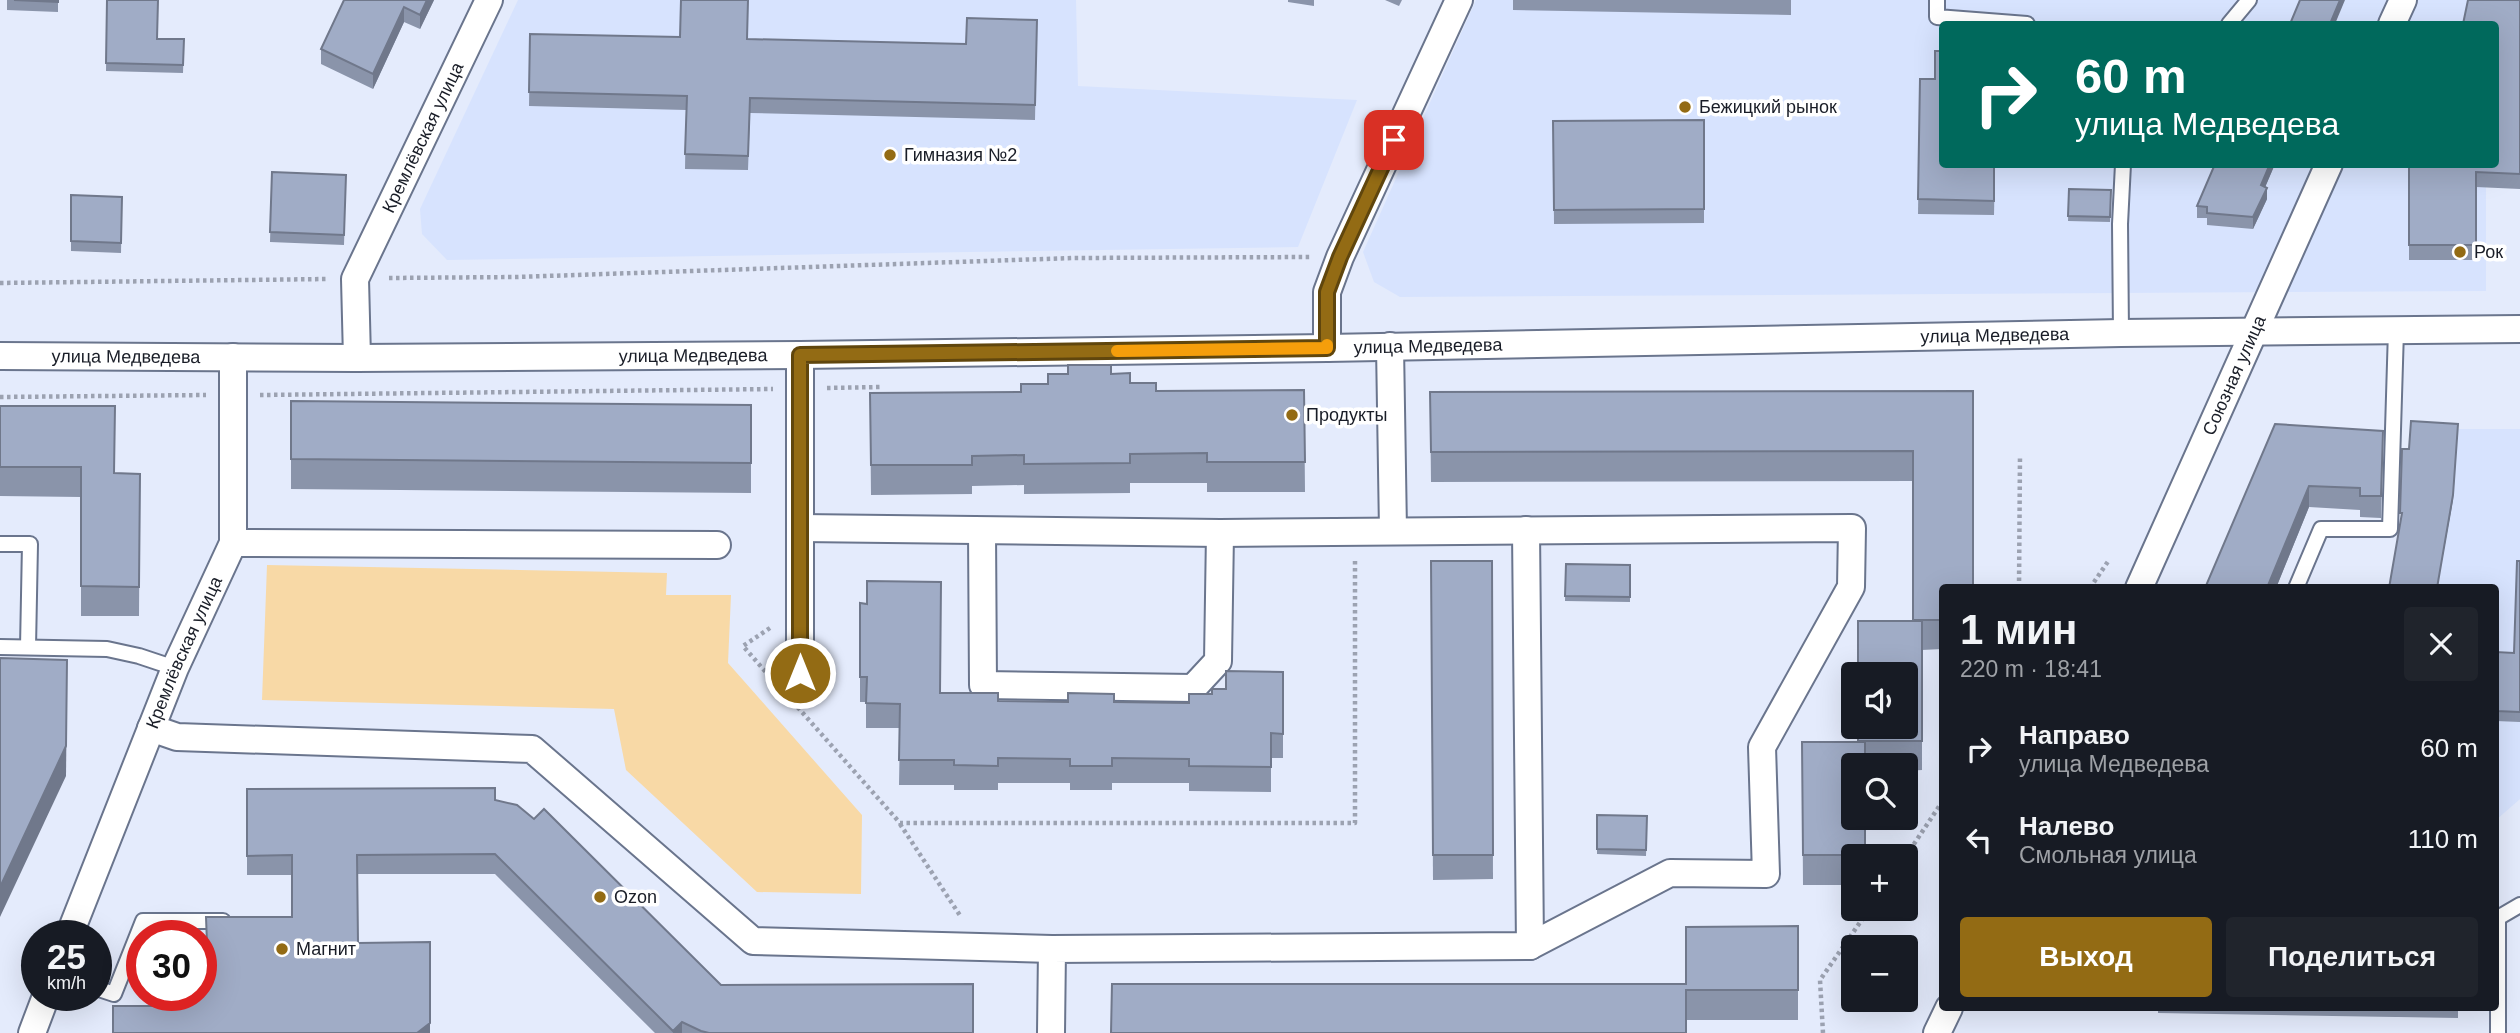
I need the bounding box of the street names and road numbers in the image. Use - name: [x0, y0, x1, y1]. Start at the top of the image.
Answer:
- street label: Кремлёвская улица: [378, 58, 468, 216]
- street label: Союзная улица: [2199, 312, 2270, 438]
- street label: улица Медведева: [1920, 324, 2070, 347]
- street label: улица Медведева: [1353, 335, 1503, 357]
- street label: улица Медведева: [619, 345, 768, 366]
- street label: улица Медведева: [52, 346, 201, 367]
- street label: Кремлёвская улица: [142, 572, 227, 732]

